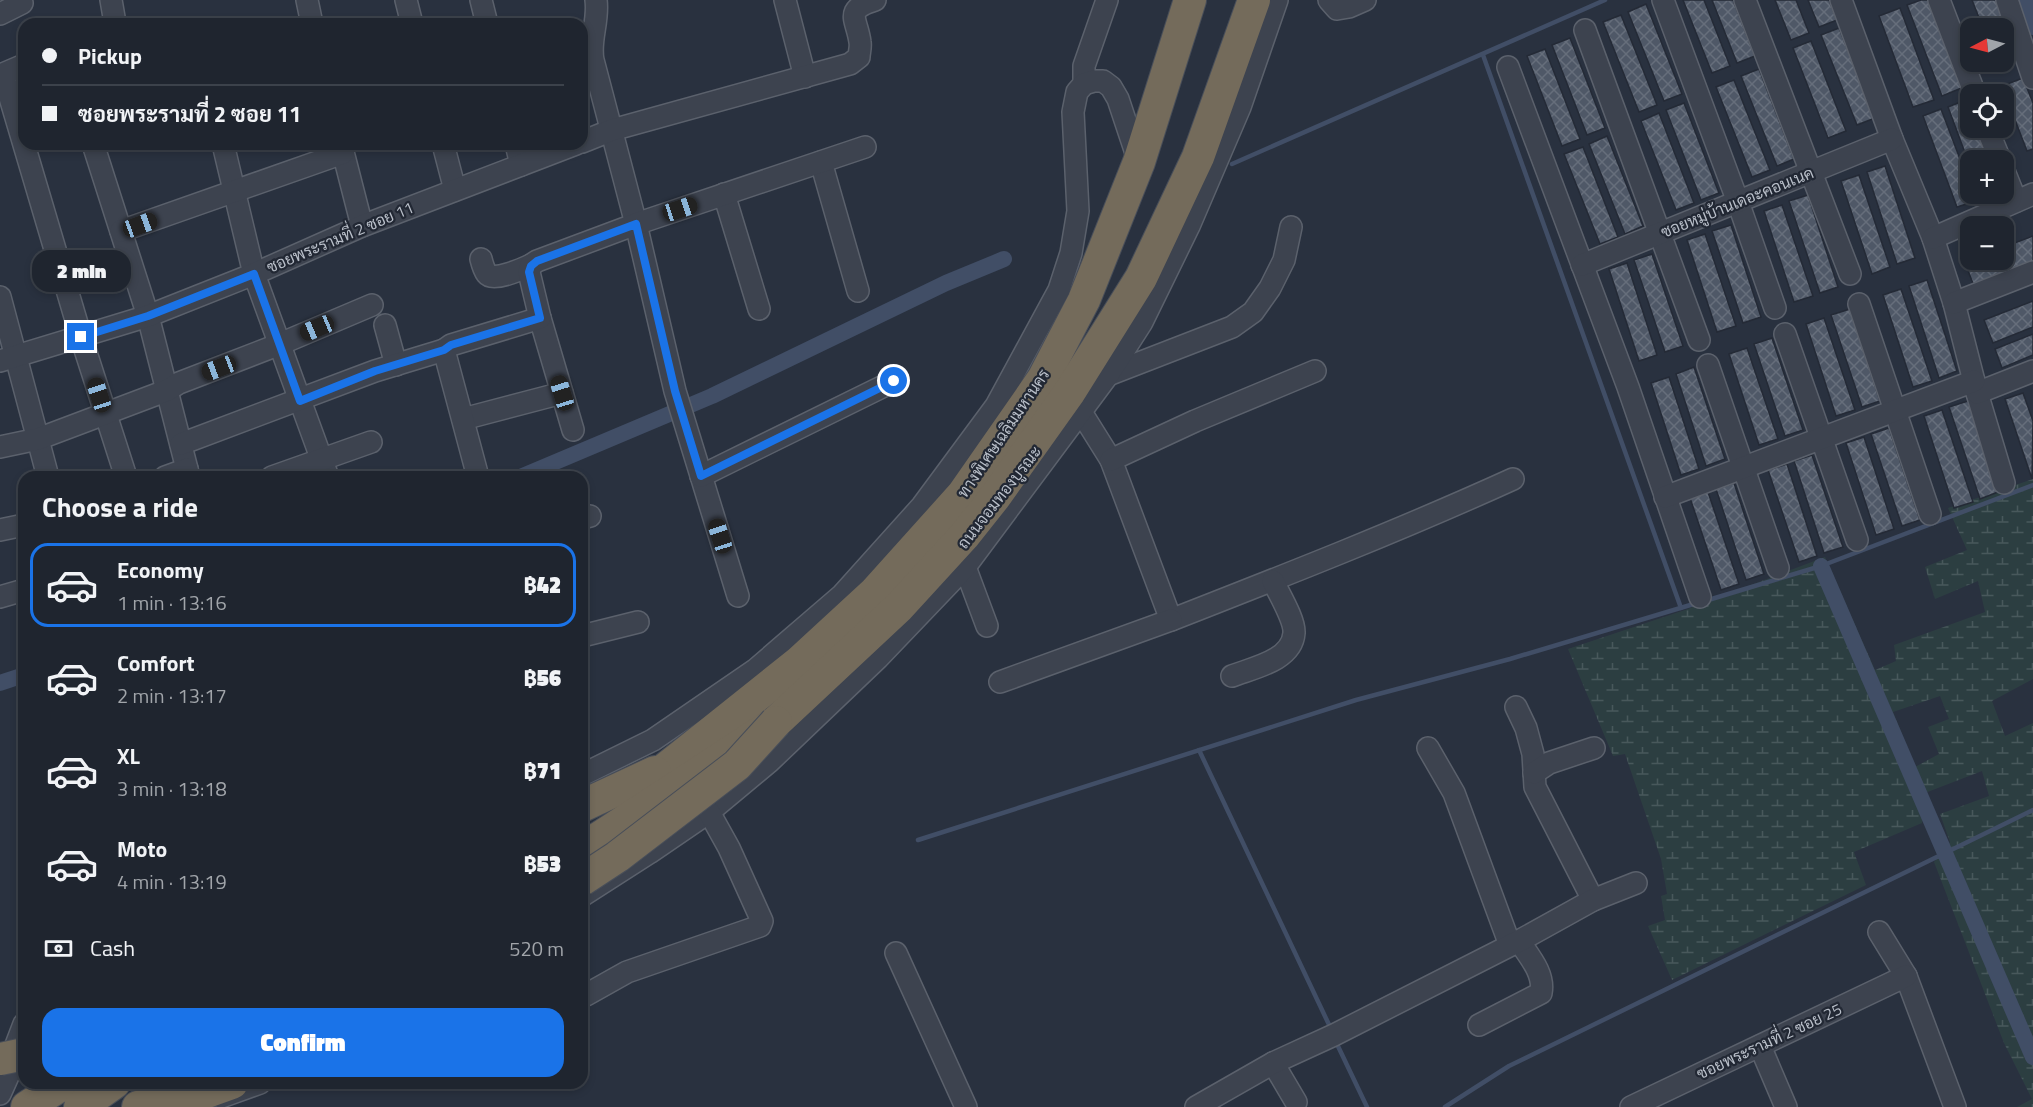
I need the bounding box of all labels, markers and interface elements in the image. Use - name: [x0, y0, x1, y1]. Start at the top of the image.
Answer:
- north arrow: [1960, 18, 2014, 72]
- map controls: [1960, 18, 2014, 270]
- text: Pickup: [78, 39, 142, 73]
- button: locate: [1960, 84, 2014, 138]
- text: ซอยพระรามที่ 2 ซอย 11: [78, 97, 301, 131]
- button: +: [1960, 150, 2014, 204]
- street label: ซอยหมู่บ้านเดอะคอนเนค: [1657, 160, 1817, 244]
- street label: ซอยพระรามที่ 2 ซอย 11: [262, 193, 417, 279]
- car: [660, 195, 700, 223]
- car: [120, 210, 160, 240]
- button: −: [1960, 216, 2014, 270]
- callout: 2 min: [32, 250, 130, 292]
- text: 2 min: [57, 255, 106, 286]
- car: [297, 313, 337, 343]
- route end: [67, 323, 94, 350]
- car: [199, 353, 239, 383]
- street label: ทางพิเศษเฉลิมมหานคร: [951, 363, 1055, 502]
- route start: [880, 367, 907, 394]
- car: [548, 373, 576, 413]
- car: [85, 375, 113, 415]
- street label: ถนนจอมทองบูรณะ: [951, 440, 1047, 554]
- text: Choose a ride: [42, 486, 198, 527]
- car: [706, 516, 734, 556]
- text: Economy: [117, 553, 204, 587]
- icon: car: [45, 558, 99, 612]
- text: ฿42: [523, 568, 561, 602]
- text: 1 min · 13:16: [117, 587, 227, 618]
- text: Comfort: [117, 646, 195, 680]
- icon: car: [45, 651, 99, 705]
- text: ฿56: [523, 661, 561, 695]
- text: 2 min · 13:17: [117, 680, 227, 711]
- text: XL: [117, 739, 140, 773]
- icon: car: [45, 744, 99, 798]
- text: ฿71: [523, 754, 561, 788]
- text: 3 min · 13:18: [117, 773, 227, 804]
- text: Moto: [117, 832, 167, 866]
- icon: car: [45, 837, 99, 891]
- text: ฿53: [523, 847, 561, 881]
- text: 4 min · 13:19: [117, 866, 227, 897]
- text: Cash: [90, 931, 135, 965]
- icon: cash: [42, 932, 75, 965]
- text: 520 m: [509, 933, 564, 964]
- street label: ซอยพระรามที่ 2 ซอย 25: [1692, 995, 1846, 1085]
- button: Confirm: [42, 1008, 564, 1077]

